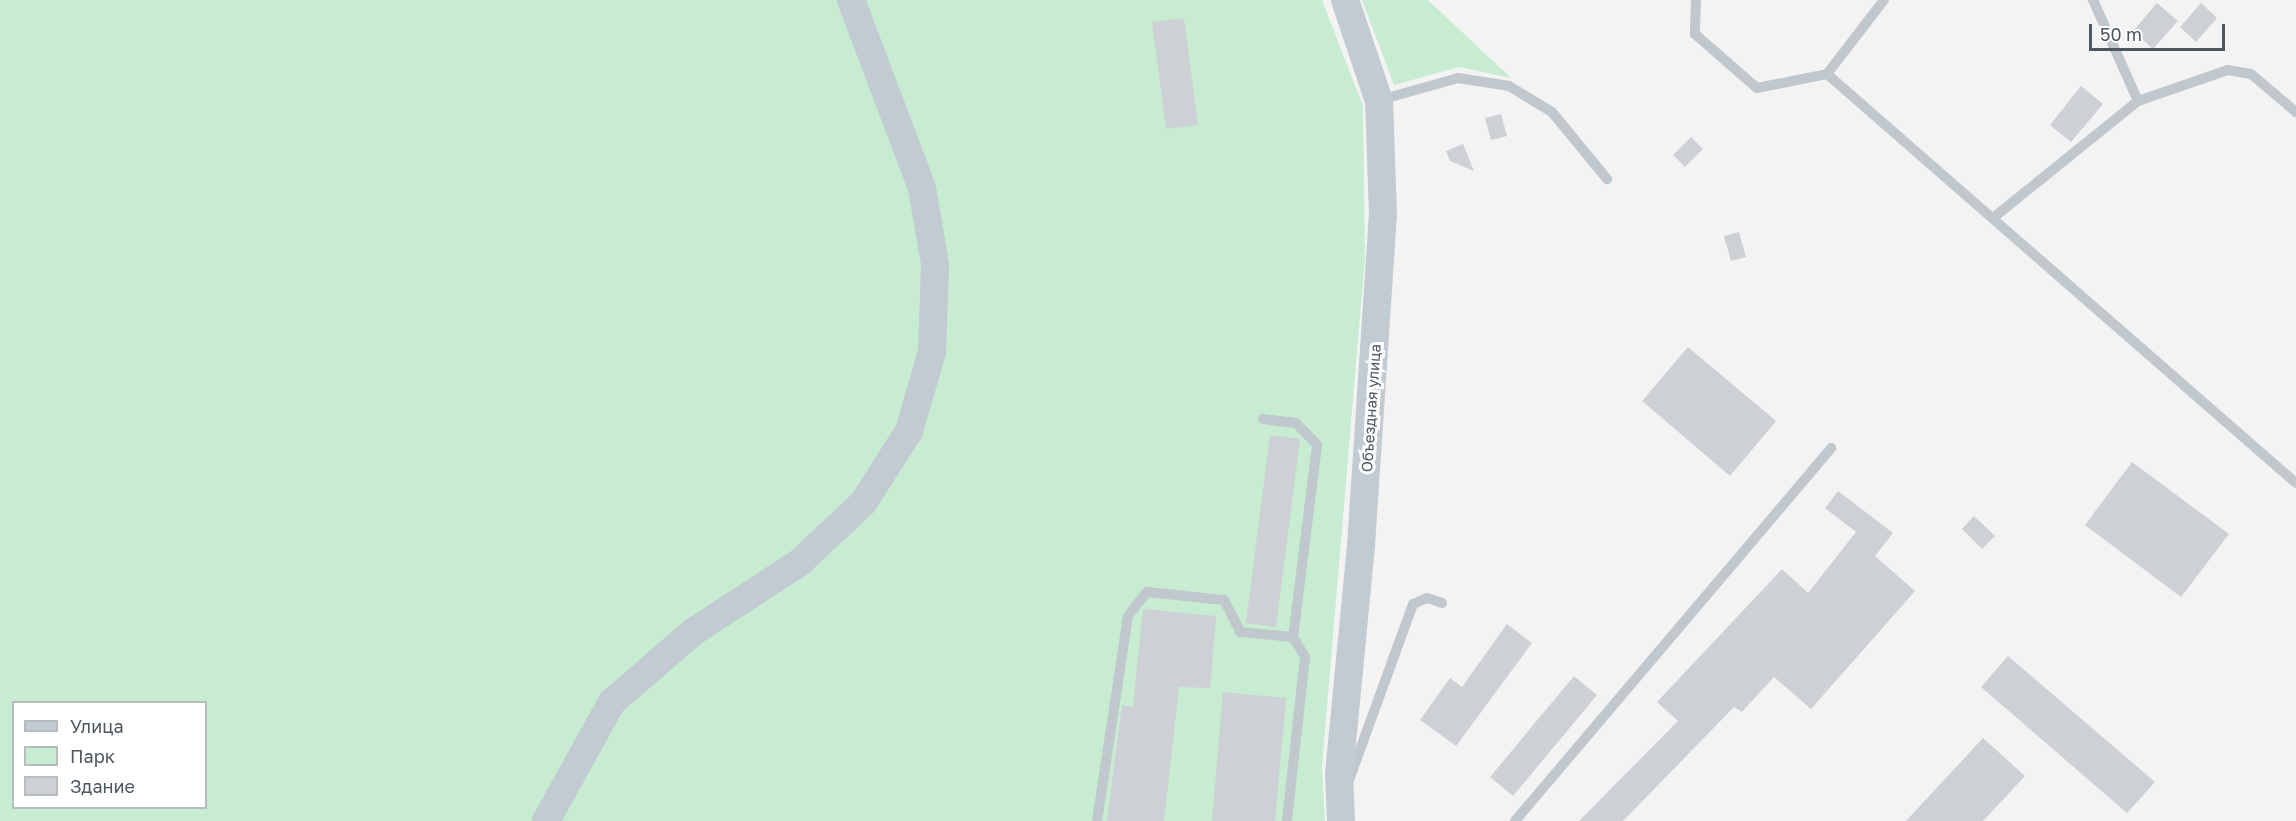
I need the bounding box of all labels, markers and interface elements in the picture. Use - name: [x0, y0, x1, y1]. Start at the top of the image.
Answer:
- scale bar: [2092, 12, 2228, 50]
- text: 50 m: [2100, 23, 2142, 45]
- street label: Объездная улица: [1358, 343, 1384, 473]
- legend: [12, 701, 207, 809]
- text: Улица: [70, 715, 124, 737]
- text: Парк: [70, 745, 115, 767]
- text: Здание: [70, 775, 135, 797]

